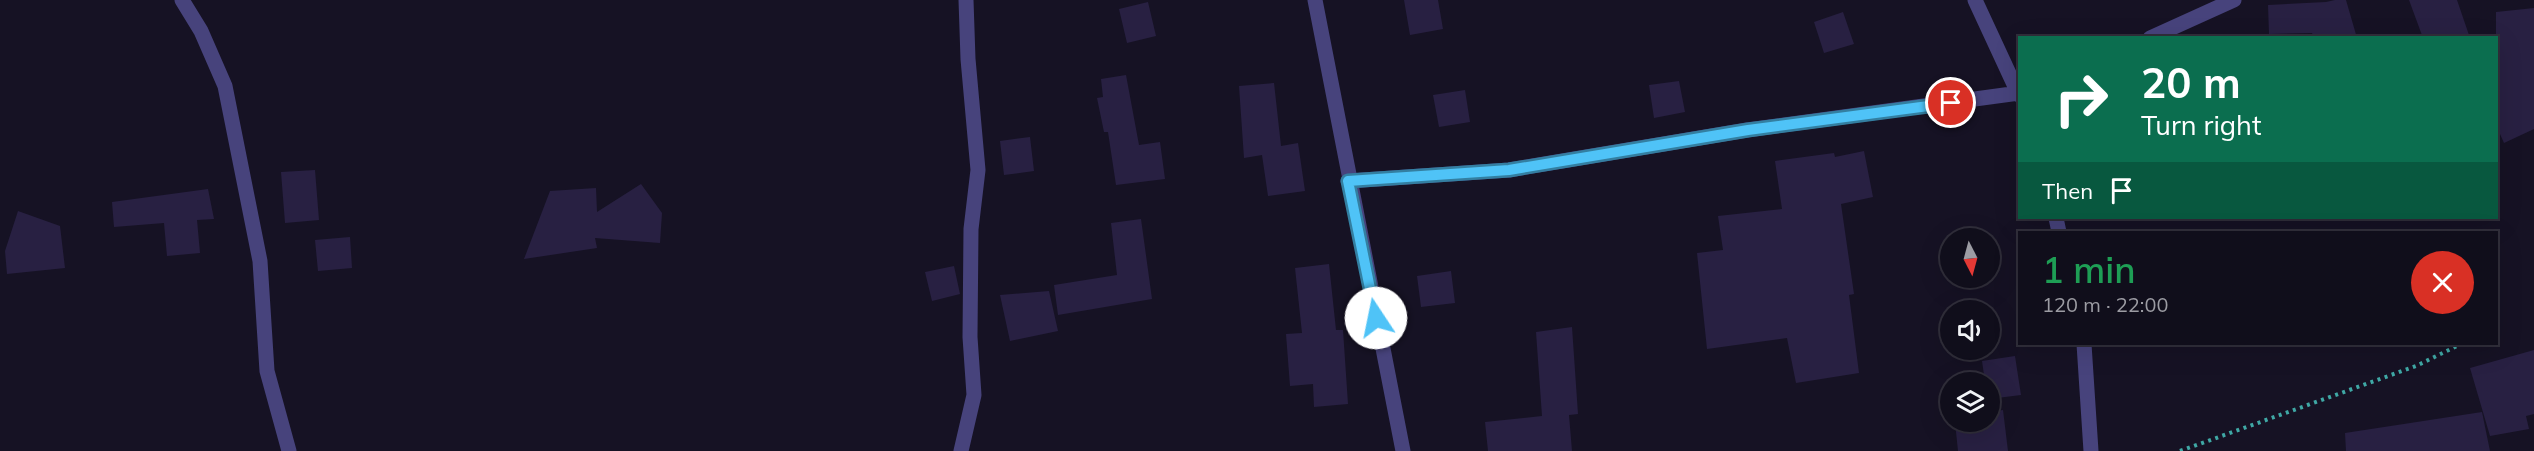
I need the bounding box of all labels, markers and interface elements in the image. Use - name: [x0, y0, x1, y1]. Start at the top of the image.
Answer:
- text: 20 m: [2141, 56, 2241, 109]
- icon: right: [2042, 60, 2120, 138]
- pin: [1925, 77, 1976, 128]
- icon: arrive: [1934, 86, 1967, 119]
- text: Turn right: [2141, 108, 2261, 142]
- icon: arrive: [2105, 174, 2138, 207]
- text: Then: [2042, 177, 2093, 205]
- north arrow: [1940, 228, 2000, 288]
- map controls: [1940, 228, 2000, 432]
- text: 1 min: [2042, 247, 2136, 292]
- button: close: [2411, 251, 2474, 314]
- position arrow: [1344, 286, 1408, 350]
- text: 120 m · 22:00: [2042, 292, 2168, 317]
- button: sound: [1940, 300, 2000, 360]
- button: layers: [1940, 372, 2000, 432]

